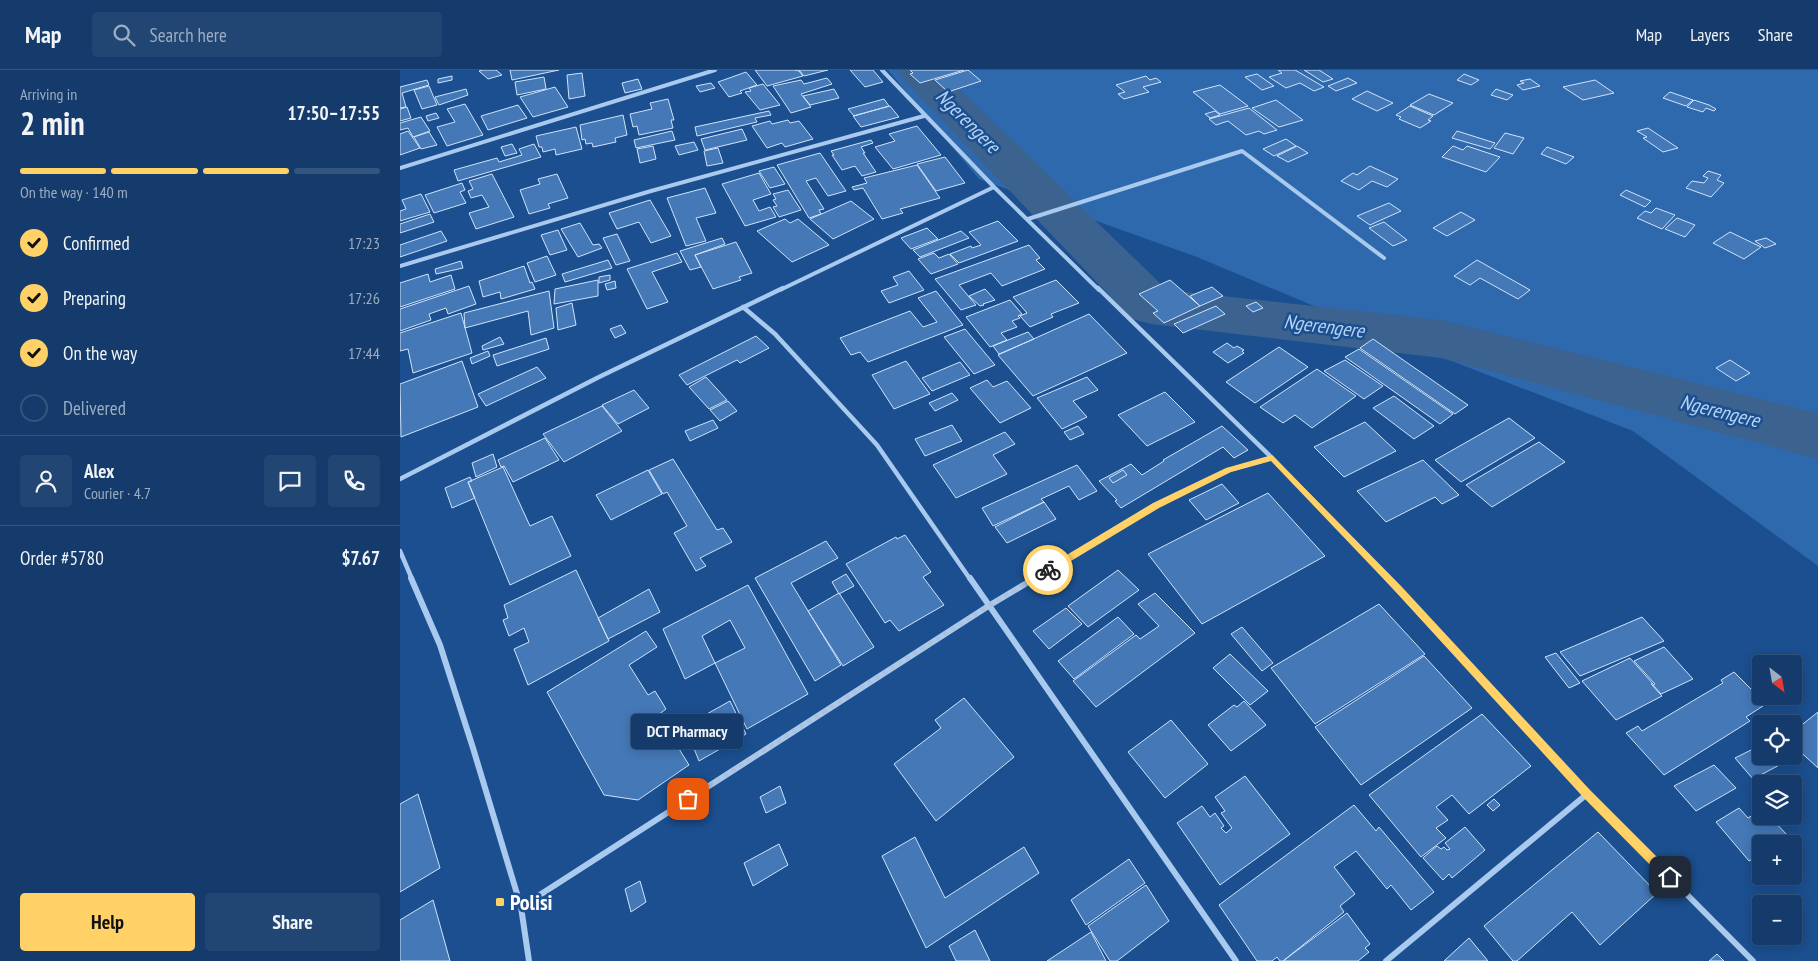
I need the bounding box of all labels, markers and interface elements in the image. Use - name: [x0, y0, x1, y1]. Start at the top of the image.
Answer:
- search box: [92, 12, 442, 57]
- text: Map: [25, 19, 62, 50]
- icon: search: [110, 21, 138, 49]
- text: Search here: [150, 23, 227, 47]
- text: Map: [1636, 23, 1662, 46]
- text: Layers: [1690, 23, 1730, 46]
- text: Share: [1758, 23, 1793, 46]
- water label: Ngerengere: [930, 83, 1007, 160]
- text: Arriving in: [20, 84, 77, 104]
- text: 17:50–17:55: [287, 101, 380, 125]
- text: 2 min: [20, 102, 85, 144]
- text: On the way · 140 m: [20, 182, 128, 202]
- icon: check: [20, 229, 48, 257]
- text: Confirmed: [63, 231, 130, 255]
- text: 17:23: [348, 233, 380, 253]
- icon: check: [20, 284, 48, 312]
- text: Preparing: [63, 286, 126, 310]
- text: 17:26: [348, 288, 380, 308]
- water label: Ngerengere: [1282, 308, 1367, 344]
- icon: check: [20, 339, 48, 367]
- text: On the way: [63, 341, 137, 365]
- text: 17:44: [348, 343, 380, 363]
- water label: Ngerengere: [1678, 389, 1764, 434]
- text: Delivered: [63, 396, 126, 420]
- button: person: [20, 455, 72, 507]
- button: chat: [264, 455, 316, 507]
- button: phone: [328, 455, 380, 507]
- text: Alex: [84, 459, 114, 483]
- text: Courier · 4.7: [84, 483, 151, 503]
- courier: [1023, 545, 1073, 595]
- text: Order #5780: [20, 546, 104, 570]
- text: $7.67: [342, 546, 380, 570]
- icon: bike: [1034, 556, 1062, 584]
- north arrow: [1752, 655, 1802, 705]
- map controls: [1752, 655, 1802, 945]
- callout: DCT Pharmacy: [632, 714, 744, 749]
- button: locate: [1752, 715, 1802, 765]
- text: DCT Pharmacy: [647, 721, 727, 741]
- button: layers: [1752, 775, 1802, 825]
- pin: [667, 778, 709, 820]
- icon: bag: [674, 785, 702, 813]
- button: +: [1752, 835, 1802, 885]
- pin: [1649, 856, 1691, 898]
- icon: home: [1656, 863, 1684, 891]
- place label: Polisi: [510, 888, 553, 916]
- button: Help: [20, 893, 195, 951]
- button: Share: [205, 893, 380, 951]
- button: −: [1752, 895, 1802, 945]
- marker: Polisi: [494, 896, 506, 908]

